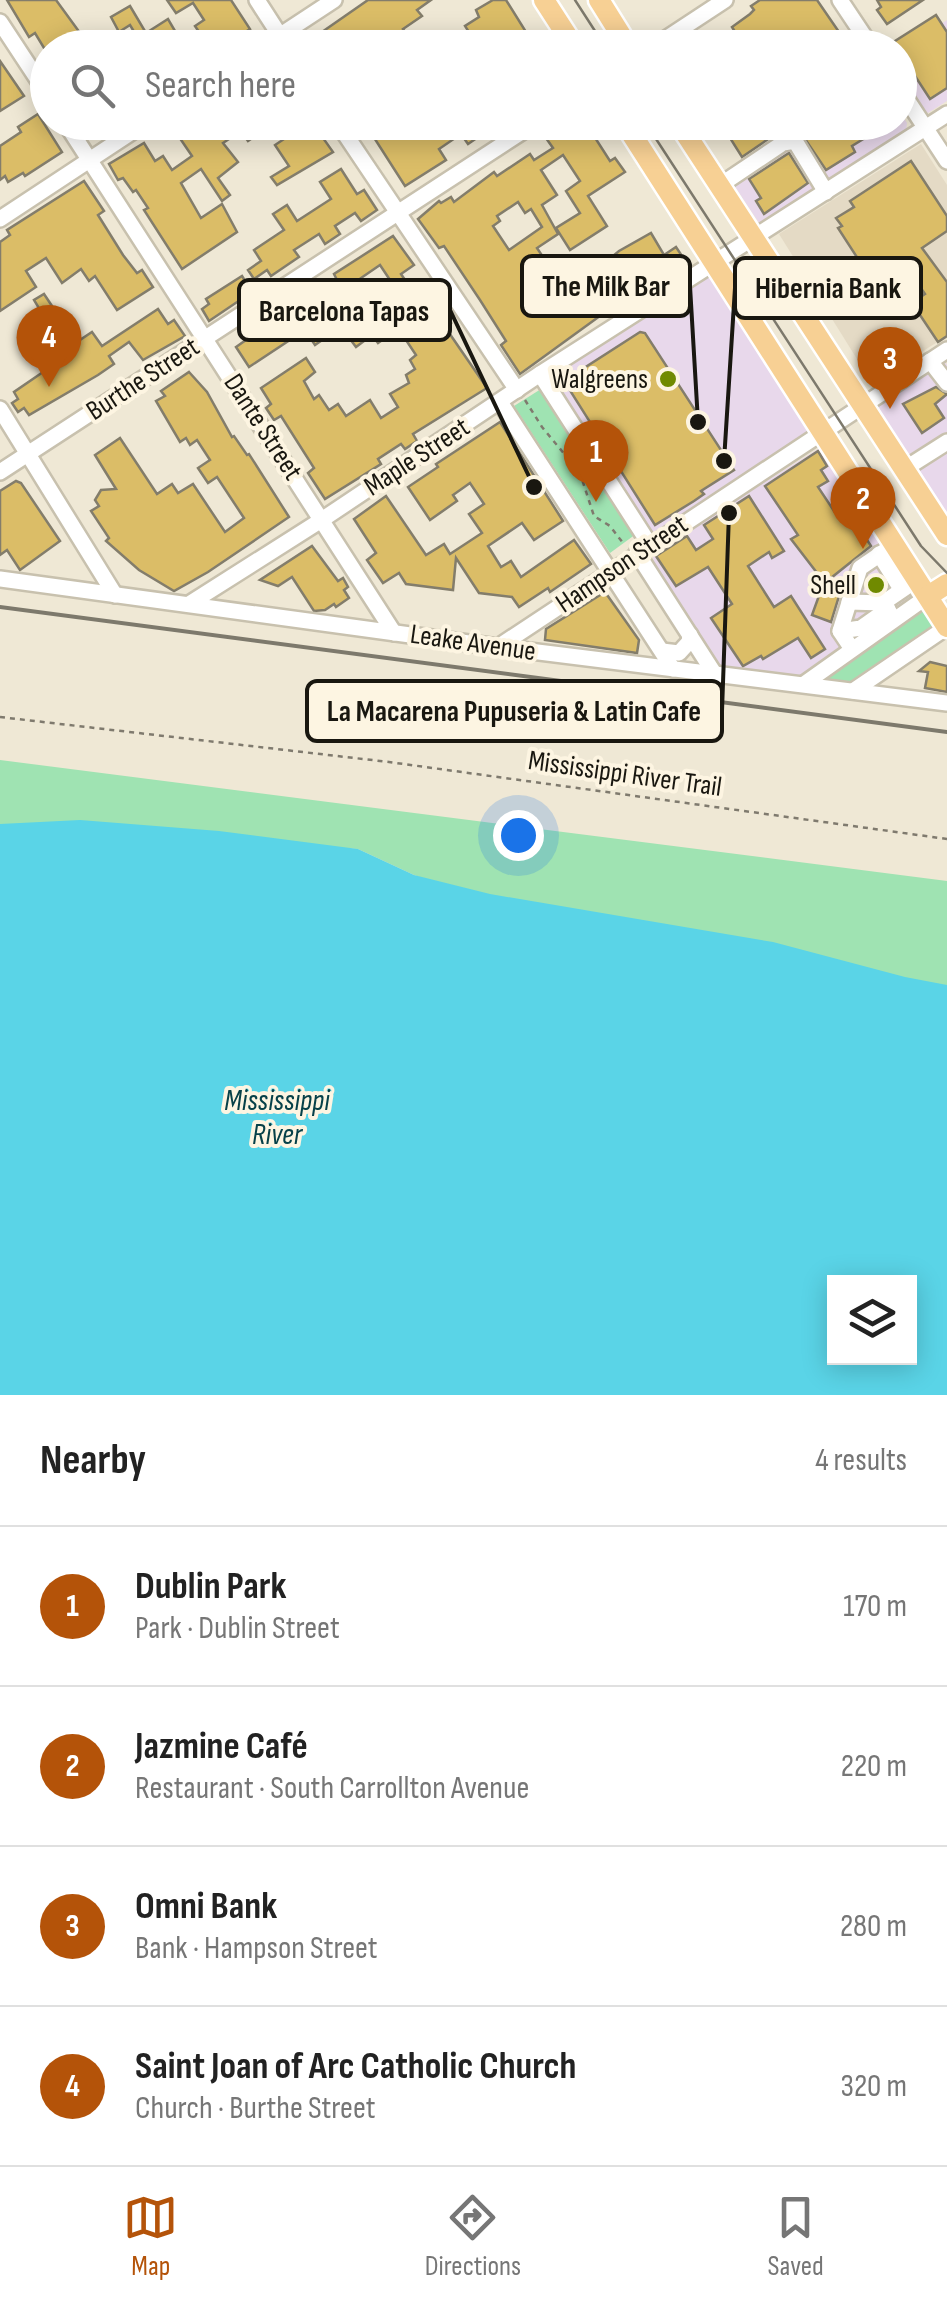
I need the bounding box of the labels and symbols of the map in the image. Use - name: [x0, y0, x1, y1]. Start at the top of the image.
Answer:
- callout: The Milk Bar: [522, 256, 690, 316]
- callout: Hibernia Bank: [735, 258, 921, 318]
- text: The Milk Bar: [542, 269, 670, 305]
- text: Hibernia Bank: [755, 271, 901, 307]
- callout: Barcelona Tapas: [239, 280, 450, 340]
- text: Barcelona Tapas: [259, 294, 429, 330]
- pin: 4: [17, 304, 82, 387]
- pin: 3: [858, 326, 922, 409]
- street label: Burthe Street: [80, 330, 206, 428]
- place label: Walgreens: [551, 363, 648, 396]
- street label: Dante Street: [217, 368, 309, 486]
- marker: Walgreens: [657, 368, 679, 390]
- street label: Maple Street: [358, 411, 476, 503]
- pin: 1: [564, 420, 628, 502]
- pin: 2: [830, 466, 896, 549]
- street label: Hampson Street: [550, 508, 694, 620]
- place label: Shell: [810, 569, 856, 602]
- marker: Shell: [865, 574, 887, 596]
- street label: Leake Avenue: [408, 618, 538, 668]
- callout: La Macarena Pupuseria & Latin Cafe: [307, 681, 722, 741]
- text: La Macarena Pupuseria & Latin Cafe: [327, 694, 701, 730]
- street label: Mississippi River Trail: [526, 744, 724, 804]
- your location: [493, 810, 544, 861]
- water label: Mississippi River: [224, 1083, 331, 1153]

